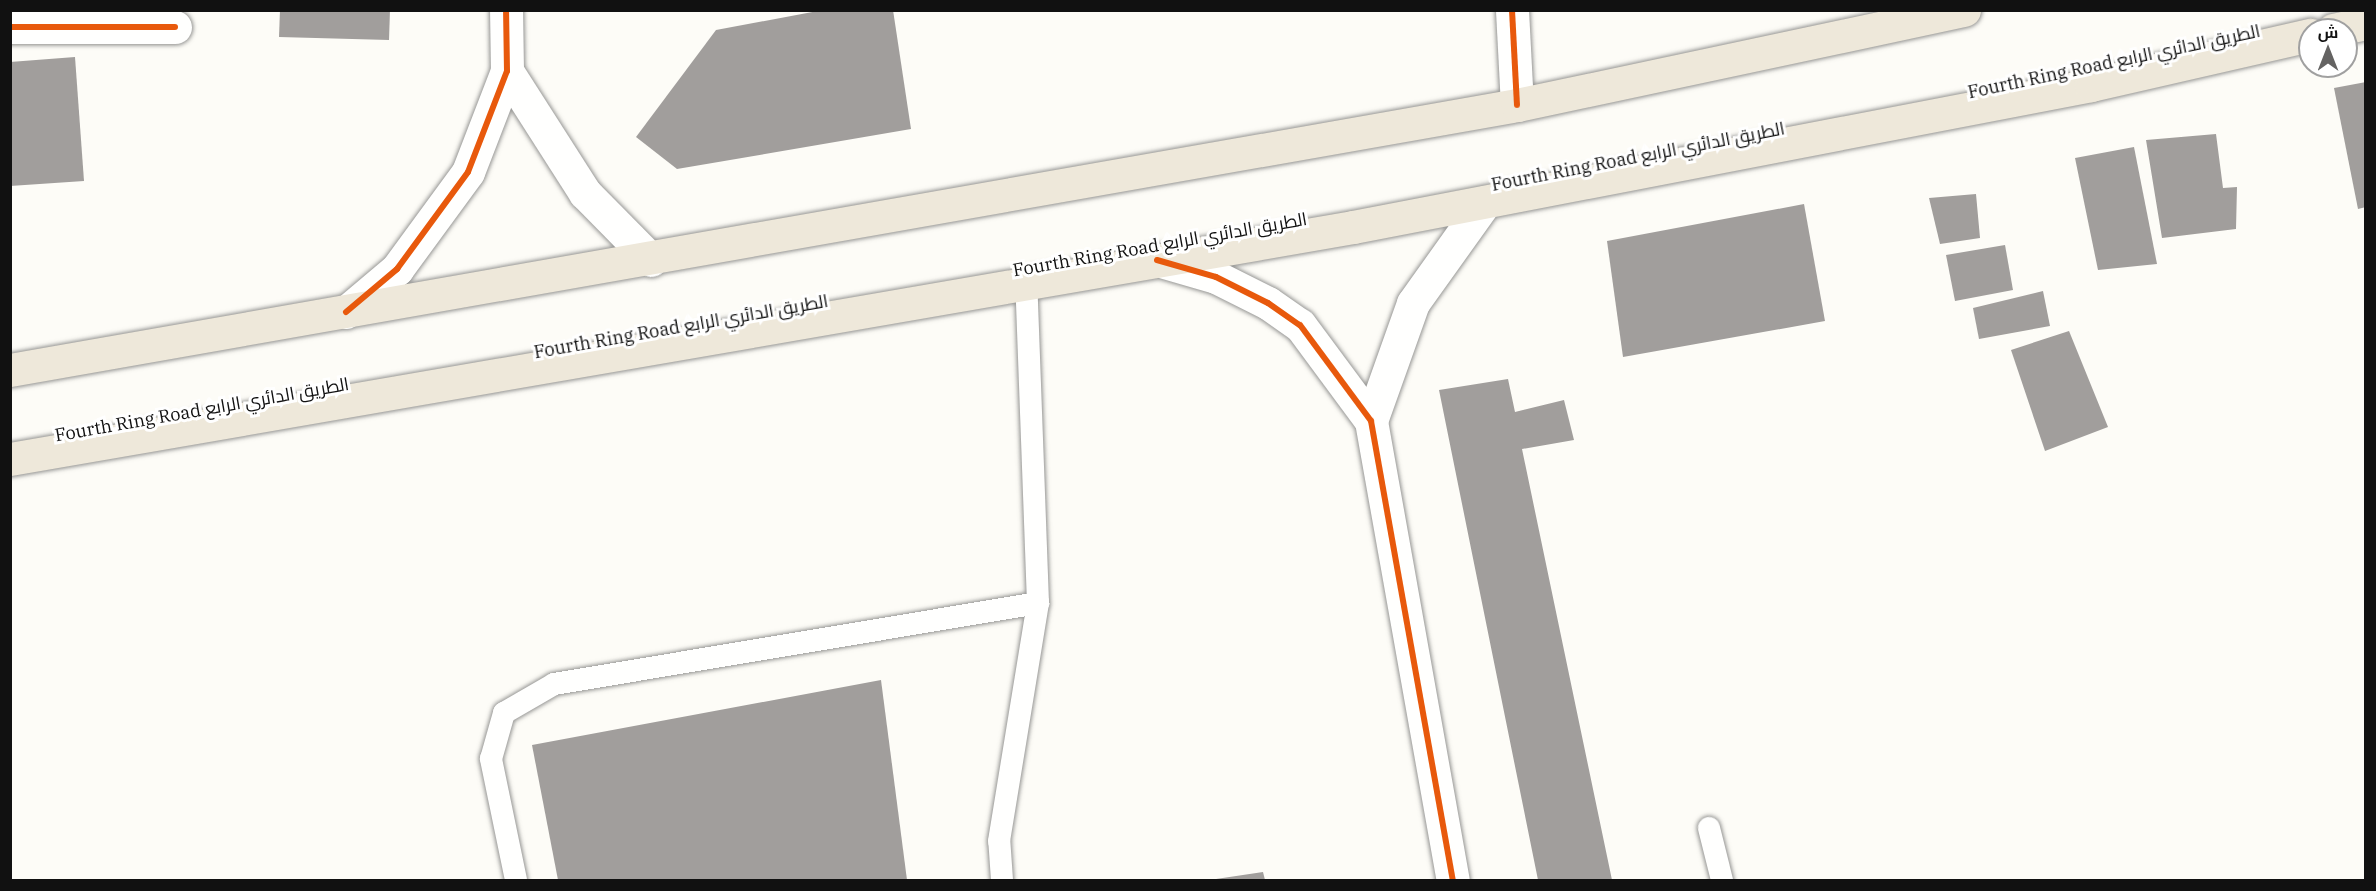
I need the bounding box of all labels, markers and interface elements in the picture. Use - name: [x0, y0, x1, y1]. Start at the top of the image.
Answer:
- north arrow: [2298, 18, 2358, 78]
- street label: Fourth Ring Road الطريق الدائري الرابع: [1966, 20, 2262, 104]
- text: ش: [2318, 22, 2338, 42]
- street label: Fourth Ring Road الطريق الدائري الرابع: [1490, 118, 1786, 196]
- street label: Fourth Ring Road الطريق الدائري الرابع: [1011, 208, 1309, 282]
- street label: Fourth Ring Road الطريق الدائري الرابع: [532, 290, 830, 364]
- street label: Fourth Ring Road الطريق الدائري الرابع: [53, 373, 351, 447]

